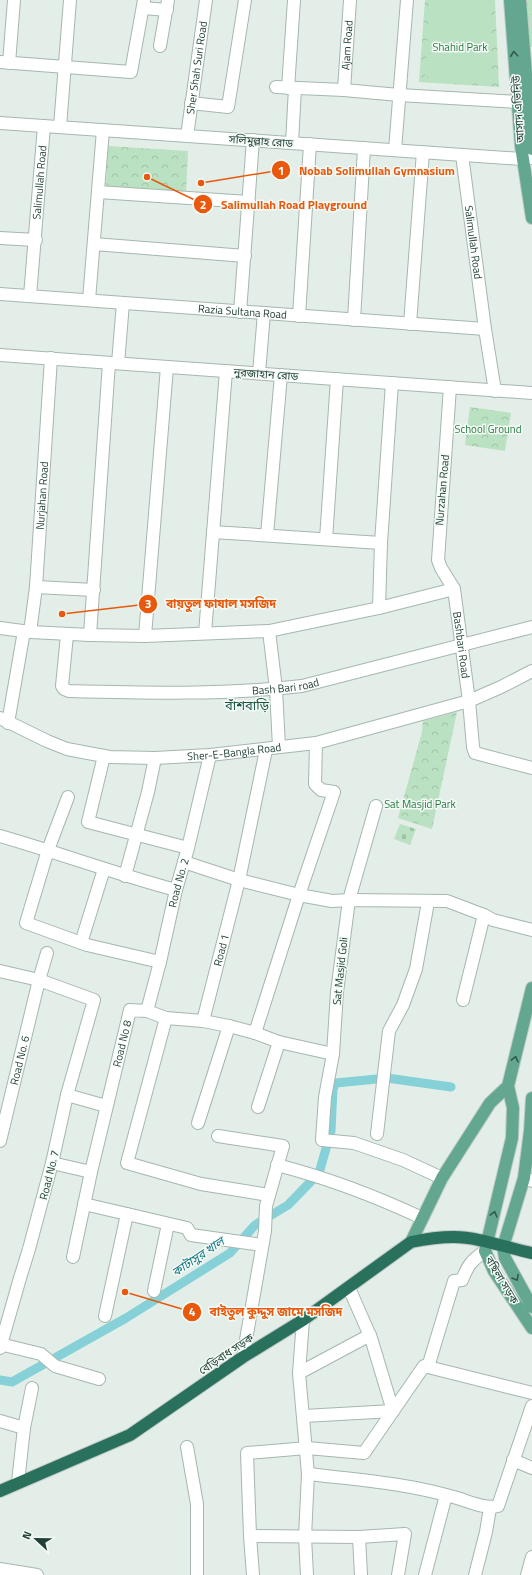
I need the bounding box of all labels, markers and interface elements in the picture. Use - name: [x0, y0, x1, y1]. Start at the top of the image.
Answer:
- street label: Ajam Road: [337, 19, 357, 71]
- street label: Sher Shah Suri Road: [182, 20, 211, 115]
- park label: Shahid Park: [433, 39, 488, 55]
- one-way arrow: [510, 51, 519, 57]
- street label: আসাদ এভিনিউ: [508, 75, 528, 144]
- street label: সলিমুল্লাহ রোড: [227, 131, 294, 151]
- street label: Salimullah Road: [28, 145, 50, 220]
- callout: Nobab Solimullah Gymnasium: [271, 158, 463, 182]
- text: 1: [278, 161, 284, 180]
- text: Nobab Solimullah Gymnasium: [299, 161, 455, 180]
- callout: Salimullah Road Playground: [193, 192, 375, 216]
- text: 2: [200, 195, 206, 214]
- text: Salimullah Road Playground: [221, 195, 367, 214]
- street label: Salimullah Road: [461, 204, 486, 280]
- street label: Razia Sultana Road: [197, 300, 288, 323]
- street label: নুরজাহান রোড: [232, 364, 299, 384]
- park label: School Ground: [454, 421, 522, 437]
- street label: Nurzahan Road: [431, 454, 453, 526]
- street label: Nurjahan Road: [32, 461, 52, 530]
- callout: বায়তুল ফাযাল মসজিদ: [138, 592, 284, 616]
- text: 3: [145, 594, 151, 613]
- text: বায়তুল ফাযাল মসজিদ: [165, 594, 276, 613]
- street label: Bashbari Road: [449, 611, 474, 679]
- street label: Bash Bari road: [251, 674, 321, 698]
- district label: বাঁশবাড়ি: [224, 695, 270, 715]
- street label: Sher-E-Bangla Road: [187, 739, 282, 764]
- park label: Sat Masjid Park: [384, 796, 457, 812]
- street label: Road No. 2: [164, 856, 193, 909]
- street label: Road 1: [209, 933, 233, 968]
- street label: Sat Masjid Goli: [328, 936, 352, 1006]
- street label: Road No 8: [109, 1018, 135, 1069]
- street label: Road No. 6: [6, 1034, 33, 1087]
- one-way arrow: [510, 1056, 519, 1063]
- street label: Road No. 7: [35, 1149, 63, 1201]
- one-way arrow: [489, 1210, 498, 1217]
- water label: কাটাসুর খাল: [168, 1231, 230, 1281]
- street label: বছিলা সড়ক: [481, 1252, 523, 1307]
- one-way arrow: [511, 1274, 518, 1281]
- callout: বাইতুল কুদ্দুস জামে মসজিদ: [182, 1300, 350, 1324]
- text: 4: [189, 1302, 196, 1321]
- text: বাইতুল কুদ্দুস জামে মসজিদ: [209, 1302, 343, 1321]
- street label: বেড়িবাধ সড়ক: [195, 1330, 257, 1378]
- north arrow: [16, 1519, 56, 1559]
- text: N: [18, 1529, 36, 1542]

